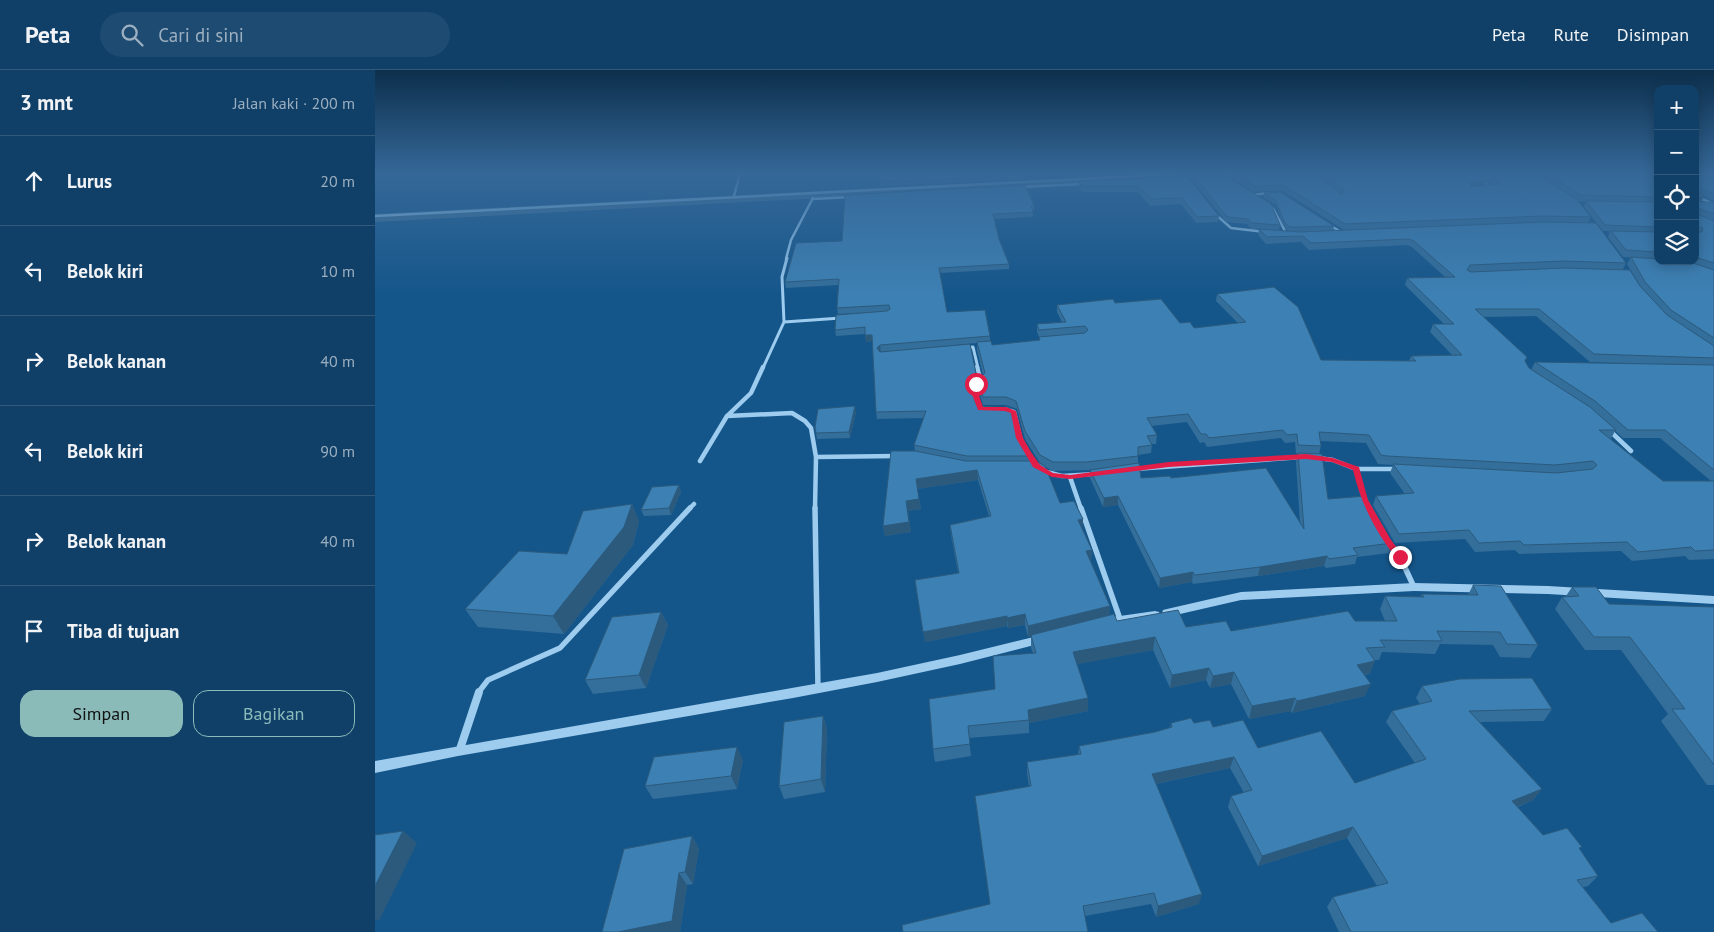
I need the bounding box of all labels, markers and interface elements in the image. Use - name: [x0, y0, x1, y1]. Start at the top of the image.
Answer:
- search box: [100, 12, 450, 57]
- text: Peta: [25, 19, 70, 50]
- icon: search: [118, 21, 146, 49]
- text: Cari di sini: [158, 23, 244, 47]
- text: Peta: [1492, 23, 1526, 46]
- text: Rute: [1554, 23, 1589, 46]
- text: Disimpan: [1617, 23, 1689, 46]
- map controls: [1654, 85, 1699, 265]
- button: +: [1654, 85, 1699, 130]
- text: 3 mnt: [20, 89, 73, 116]
- text: Jalan kaki · 200 m: [233, 93, 355, 113]
- button: −: [1654, 130, 1699, 175]
- icon: ahead: [20, 167, 48, 195]
- text: Lurus: [67, 169, 112, 193]
- text: 20 m: [320, 171, 355, 191]
- button: locate: [1654, 175, 1699, 220]
- button: layers: [1654, 220, 1699, 265]
- icon: left: [20, 257, 48, 285]
- text: Belok kiri: [67, 259, 143, 283]
- text: 10 m: [320, 261, 355, 281]
- icon: right: [20, 347, 48, 375]
- text: Belok kanan: [67, 349, 166, 373]
- text: 40 m: [320, 351, 355, 371]
- route start: [965, 373, 988, 396]
- icon: left: [20, 437, 48, 465]
- text: Belok kiri: [67, 439, 143, 463]
- text: 90 m: [320, 441, 355, 461]
- icon: right: [20, 527, 48, 555]
- text: Belok kanan: [67, 529, 166, 553]
- text: 40 m: [320, 531, 355, 551]
- route end: [1389, 546, 1412, 569]
- icon: arrive: [20, 617, 48, 645]
- text: Tiba di tujuan: [67, 619, 179, 643]
- button: Simpan: [20, 690, 183, 737]
- button: Bagikan: [193, 690, 355, 737]

